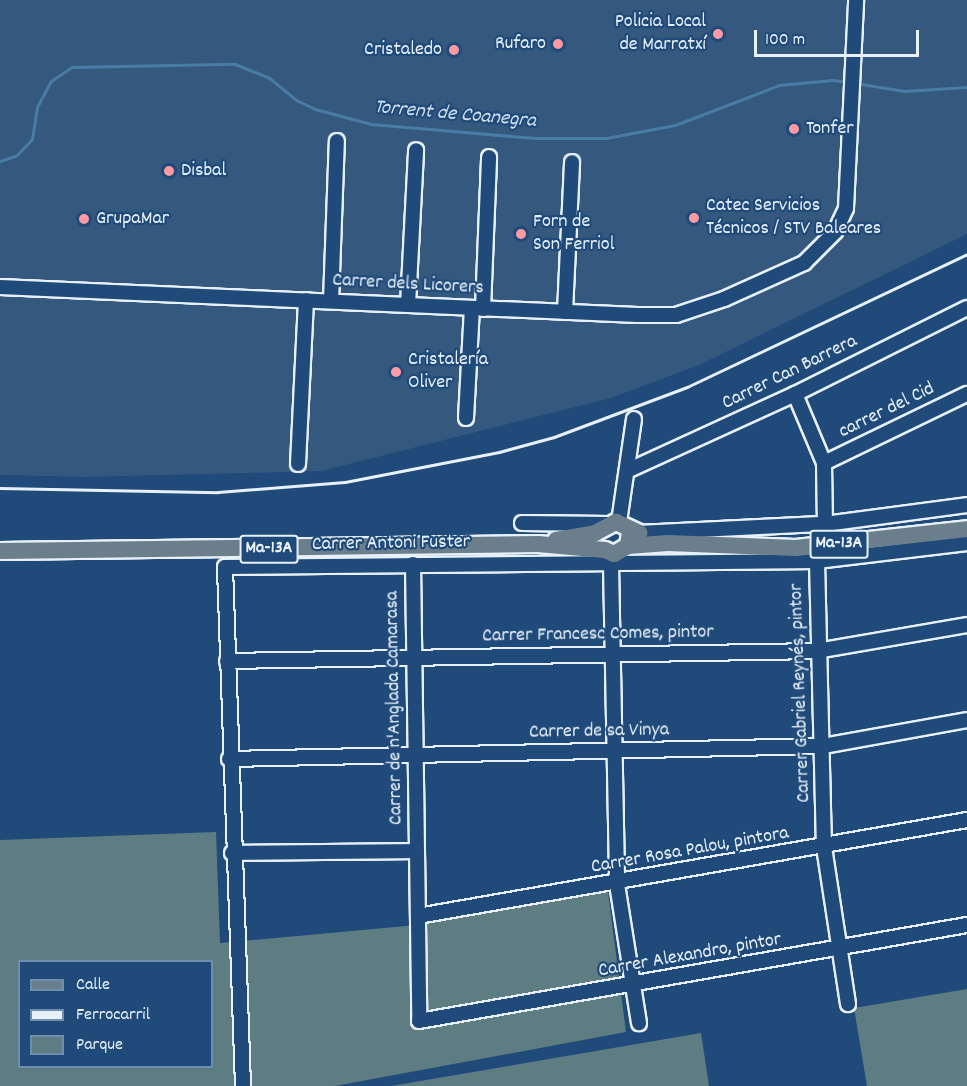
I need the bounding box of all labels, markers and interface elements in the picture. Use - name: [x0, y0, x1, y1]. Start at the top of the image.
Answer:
- place label: Policia Local de Marratxí: [615, 11, 706, 58]
- scale bar: [757, 18, 922, 56]
- marker: Policia Local de Marratxí: [711, 27, 725, 41]
- text: 100 m: [765, 28, 805, 53]
- place label: Rufaro: [495, 32, 546, 56]
- marker: Rufaro: [551, 37, 565, 51]
- place label: Cristaledo: [364, 38, 442, 62]
- marker: Cristaledo: [447, 43, 461, 57]
- water label: Torrent de Coanegra: [373, 95, 537, 135]
- place label: Tonfer: [806, 117, 854, 141]
- marker: Tonfer: [787, 122, 801, 136]
- place label: Disbal: [181, 159, 226, 183]
- marker: Disbal: [162, 164, 176, 178]
- place label: Catec Servicios Técnicos / STV Baleares: [706, 195, 881, 242]
- place label: GrupaMar: [96, 207, 169, 231]
- place label: Forn de Son Ferriol: [533, 210, 614, 257]
- marker: Catec Servicios Técnicos / STV Baleares: [687, 211, 701, 225]
- marker: GrupaMar: [77, 212, 91, 226]
- marker: Forn de Son Ferriol: [514, 227, 528, 241]
- street label: Carrer dels Licorers: [332, 269, 484, 301]
- street label: Carrer Can Barrera: [719, 330, 861, 416]
- place label: Cristalería Oliver: [408, 348, 488, 395]
- marker: Cristalería Oliver: [389, 365, 403, 379]
- street label: carrer del Cid: [835, 378, 939, 444]
- road number: Ma-13A: [809, 529, 869, 559]
- street label: Carrer Antoni Fuster: [312, 531, 470, 557]
- road number: Ma-13A: [239, 534, 299, 564]
- street label: Carrer Gabriel Reynés, pintor: [785, 583, 817, 803]
- street label: Carrer de n'Anglada Camarasa: [381, 591, 409, 825]
- street label: Carrer Francesc Comes, pintor: [482, 621, 714, 649]
- street label: Carrer de sa Vinya: [529, 719, 669, 745]
- street label: Carrer Rosa Palou, pintora: [589, 822, 791, 880]
- street label: Carrer Alexandro, pintor: [597, 928, 783, 984]
- legend: [18, 960, 213, 1068]
- text: Calle: [76, 973, 110, 998]
- text: Ferrocarril: [76, 1003, 150, 1028]
- text: Parque: [76, 1033, 123, 1058]

